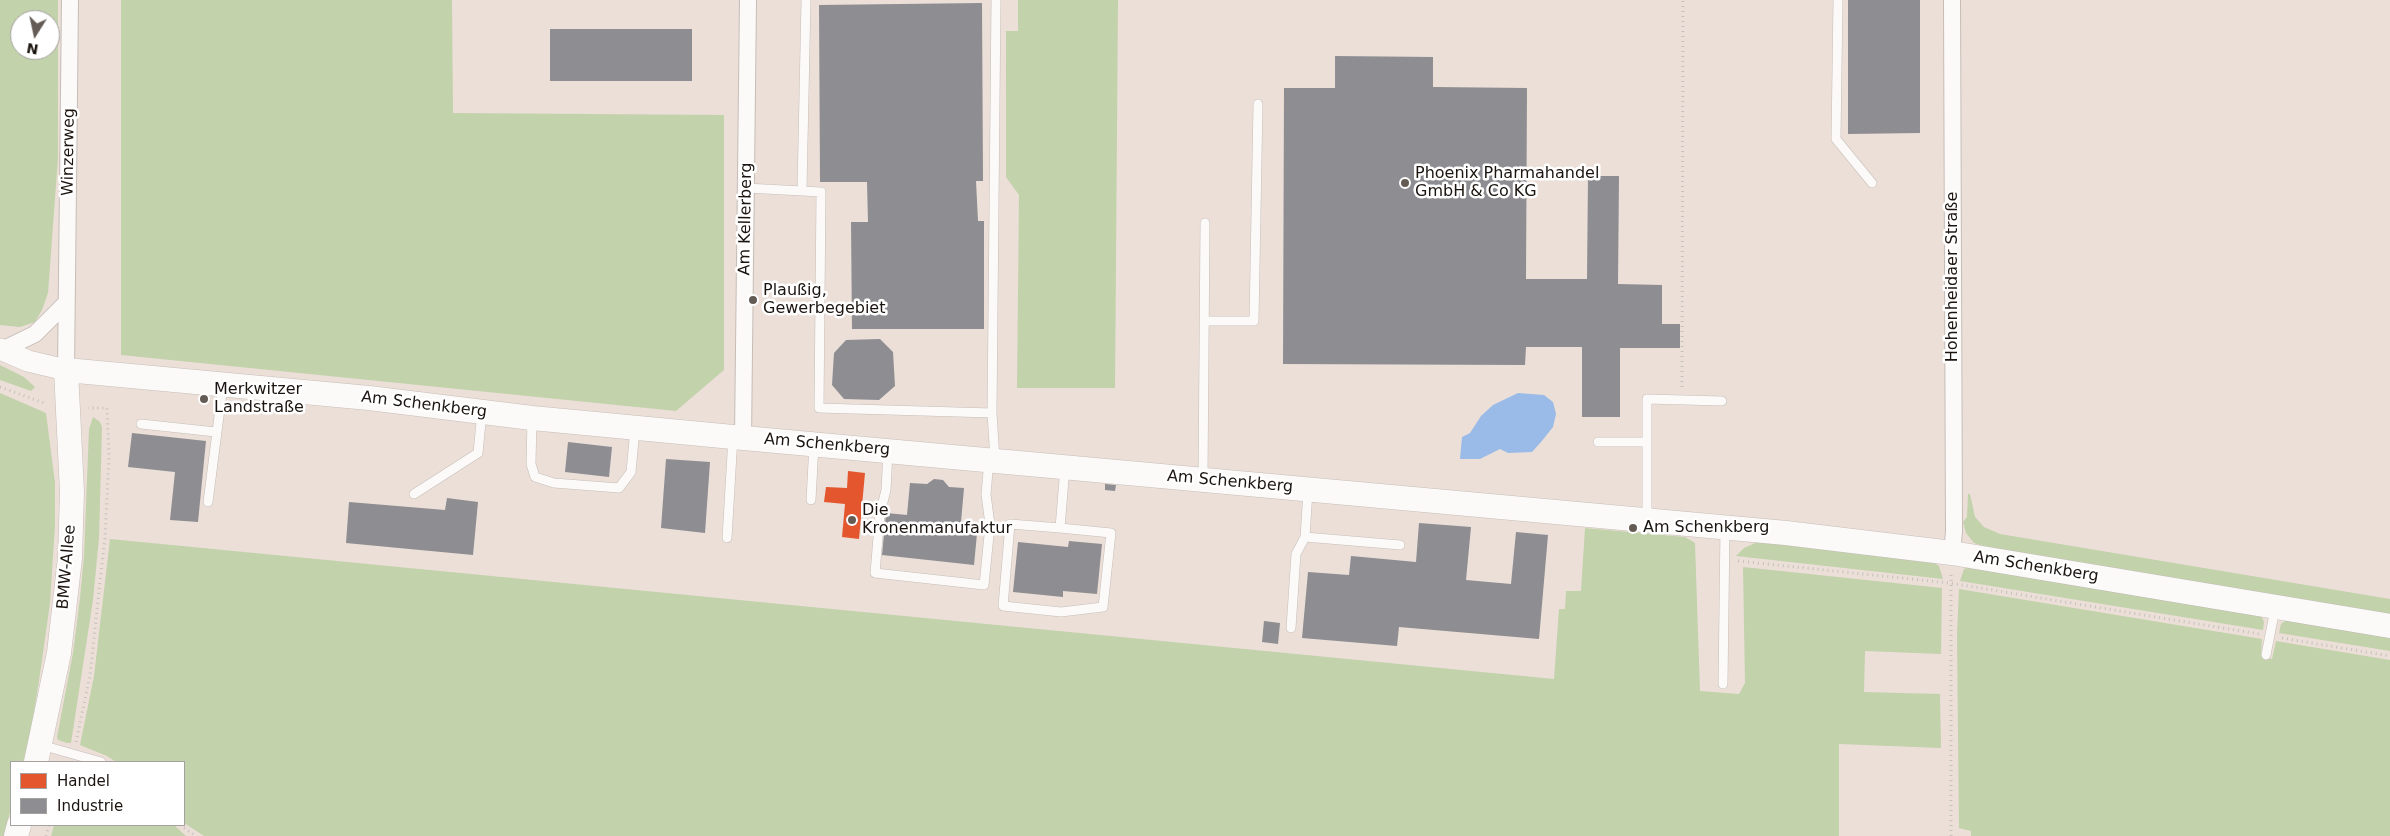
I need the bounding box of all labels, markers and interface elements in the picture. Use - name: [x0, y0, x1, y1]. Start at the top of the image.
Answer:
- north arrow: [10, 10, 60, 60]
- text: N: [25, 40, 40, 58]
- street label: Winzerweg: [59, 108, 79, 196]
- street label: Am Kellerberg: [735, 162, 757, 276]
- place label: Phoenix Pharmahandel GmbH & Co KG: [1415, 164, 1599, 202]
- marker: Phoenix Pharmahandel GmbH & Co KG: [1399, 177, 1411, 189]
- street label: Hohenheidaer Straße: [1943, 192, 1963, 362]
- place label: Plaußig, Gewerbegebiet: [763, 281, 885, 319]
- marker: Plaußig, Gewerbegebiet: [747, 294, 759, 306]
- place label: Merkwitzer Landstraße: [214, 380, 304, 418]
- street label: Am Schenkberg: [360, 388, 488, 422]
- marker: Merkwitzer Landstraße: [198, 393, 210, 405]
- street label: Am Schenkberg: [763, 430, 891, 460]
- street label: Am Schenkberg: [1166, 467, 1294, 497]
- place label: Die Kronenmanufaktur: [862, 501, 1012, 539]
- marker: Die Kronenmanufaktur: [846, 514, 858, 526]
- place label: Am Schenkberg: [1643, 518, 1769, 538]
- marker: Am Schenkberg: [1627, 522, 1639, 534]
- street label: BMW-Allee: [54, 524, 80, 610]
- street label: Am Schenkberg: [1972, 548, 2100, 586]
- legend: [10, 761, 185, 826]
- text: Handel: [57, 772, 110, 790]
- text: Industrie: [57, 797, 123, 815]

